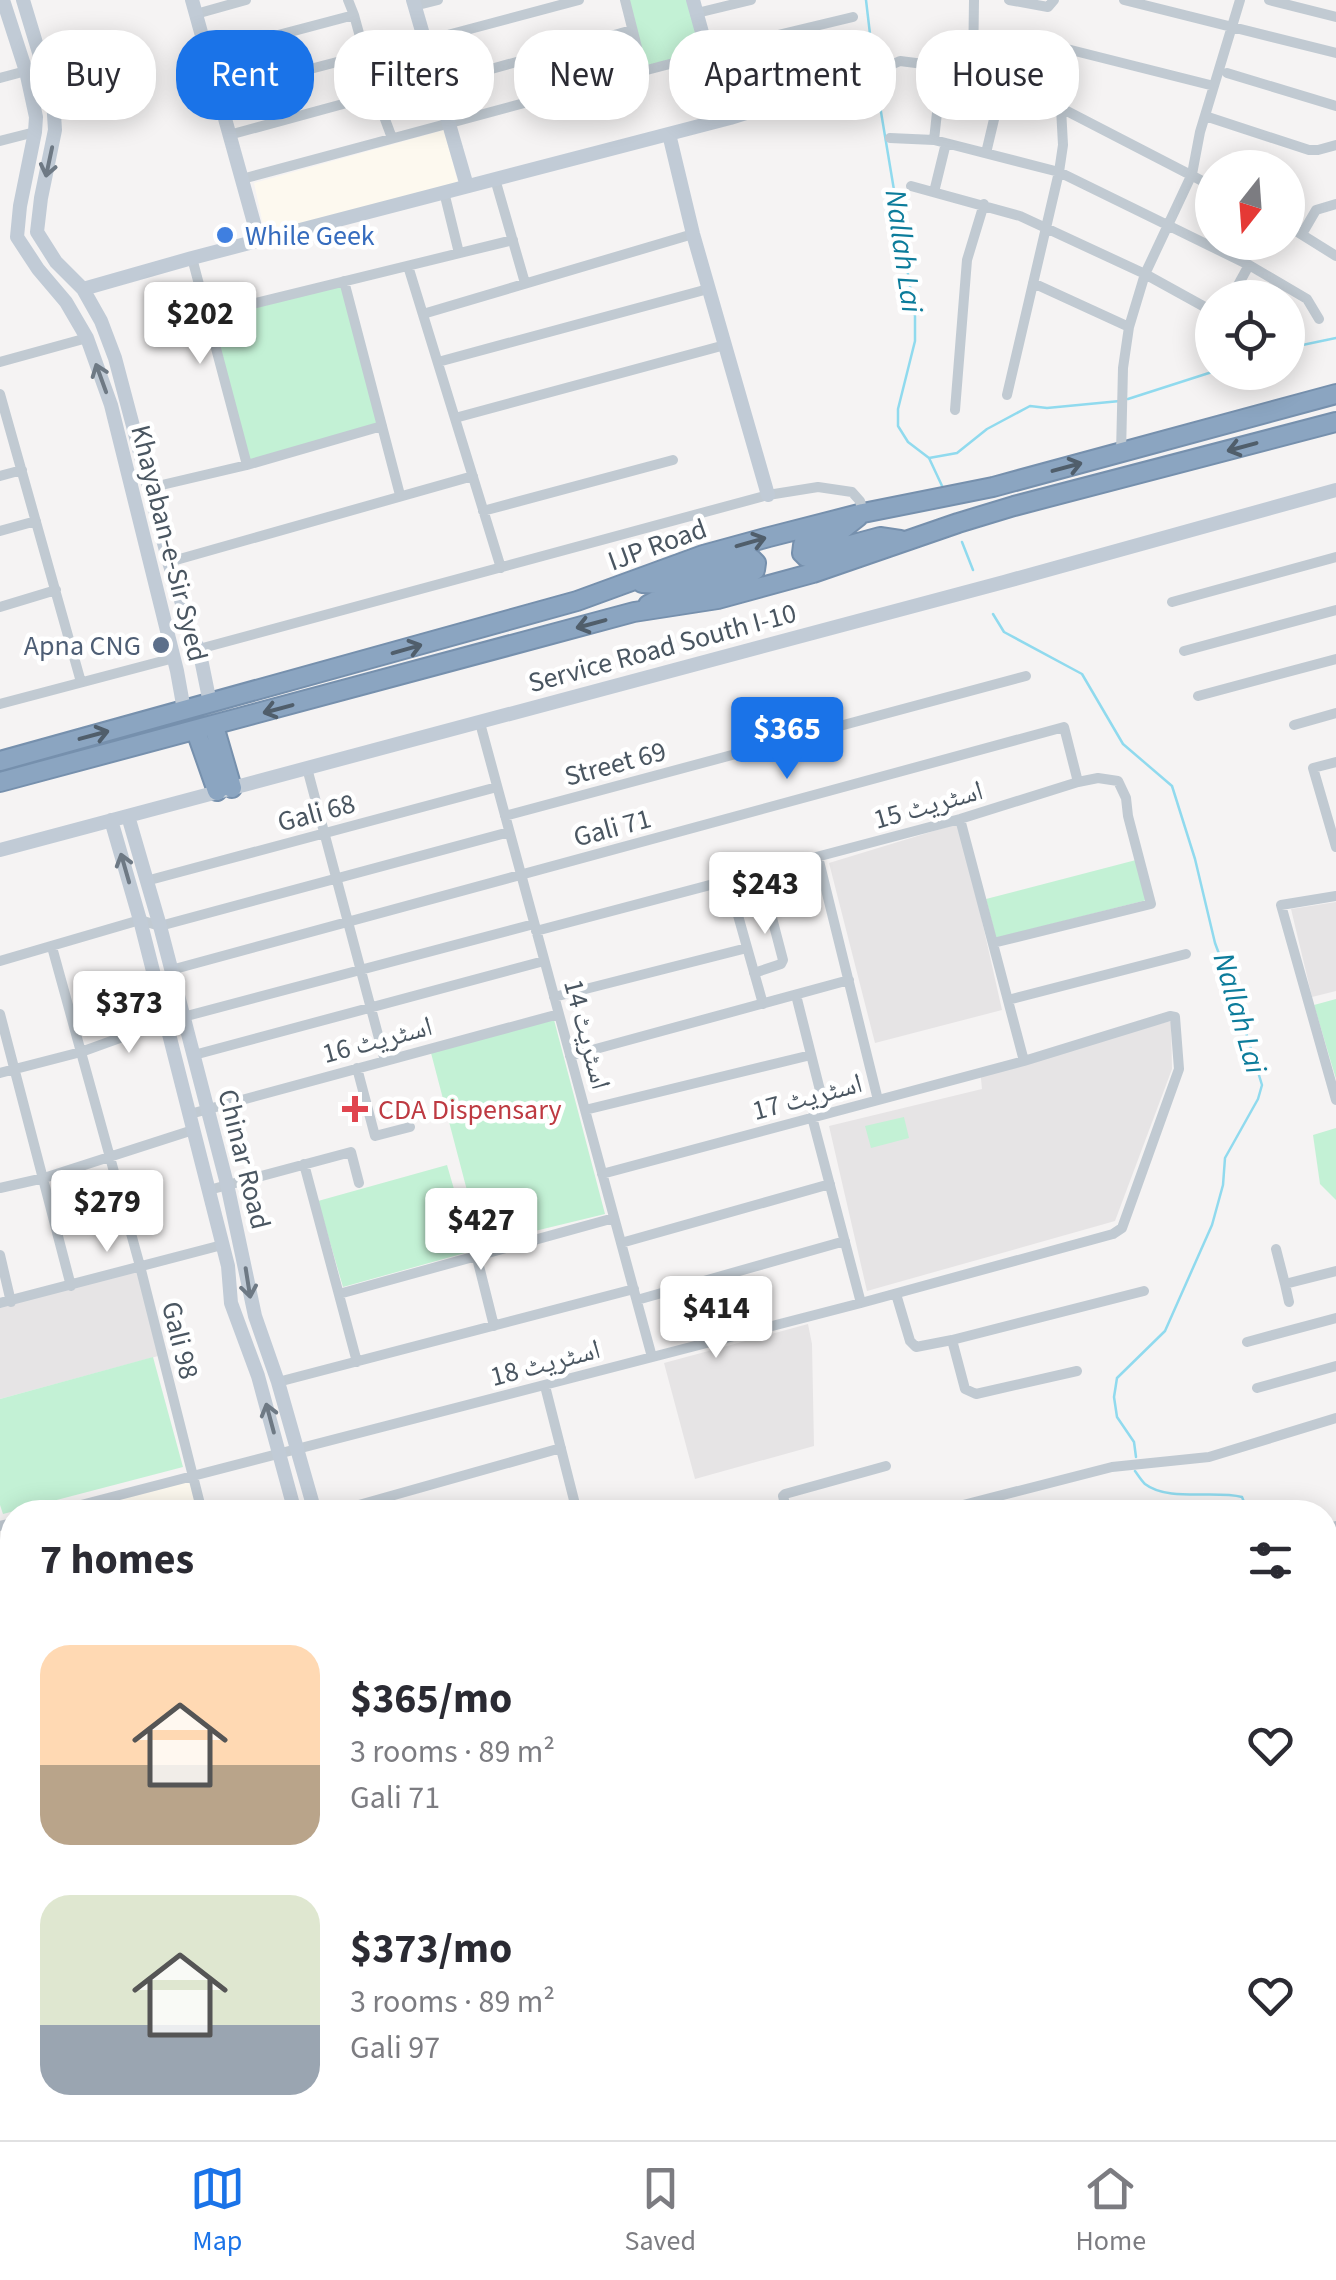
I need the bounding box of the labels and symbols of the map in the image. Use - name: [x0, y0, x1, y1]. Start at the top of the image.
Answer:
- one-way arrow: [38, 145, 57, 177]
- north arrow: [1195, 150, 1305, 260]
- water label: Nallah Lai: [874, 187, 934, 316]
- place label: While Geek: [245, 216, 375, 256]
- marker: While Geek: [214, 224, 236, 246]
- pin: $202: [141, 282, 259, 367]
- one-way arrow: [91, 364, 109, 395]
- street label: Khayaban-e-Sir Syed: [120, 421, 218, 666]
- one-way arrow: [1227, 439, 1259, 457]
- one-way arrow: [1051, 457, 1082, 476]
- street label: IJP Road: [602, 509, 712, 581]
- one-way arrow: [735, 532, 766, 550]
- street label: Service Road South I-10: [524, 593, 801, 703]
- one-way arrow: [576, 615, 607, 634]
- place label: Apna CNG: [24, 626, 141, 666]
- marker: Apna CNG: [150, 634, 172, 656]
- one-way arrow: [391, 638, 422, 657]
- pin: $365: [728, 697, 846, 782]
- one-way arrow: [262, 700, 294, 719]
- one-way arrow: [78, 725, 109, 744]
- street label: Street 69: [560, 731, 670, 797]
- street label: اسٹریٹ 15: [869, 770, 988, 840]
- street label: Gali 68: [273, 783, 360, 842]
- street label: Gali 71: [569, 798, 656, 857]
- pin: $243: [706, 852, 824, 937]
- one-way arrow: [115, 853, 133, 884]
- water label: Nallah Lai: [1202, 948, 1278, 1079]
- pin: $373: [70, 971, 188, 1056]
- street label: اسٹریٹ 14: [553, 975, 621, 1094]
- street label: اسٹریٹ 16: [318, 1006, 437, 1074]
- street label: اسٹریٹ 17: [748, 1063, 867, 1131]
- street label: Chinar Road: [207, 1085, 281, 1233]
- place label: CDA Dispensary: [378, 1090, 562, 1130]
- marker: CDA Dispensary: [342, 1096, 368, 1122]
- pin: $279: [48, 1170, 166, 1255]
- pin: $427: [422, 1188, 540, 1273]
- one-way arrow: [239, 1266, 258, 1298]
- pin: $414: [657, 1276, 775, 1361]
- street label: Gali 98: [151, 1297, 209, 1383]
- street label: اسٹریٹ 18: [486, 1329, 605, 1397]
- one-way arrow: [259, 1403, 278, 1434]

